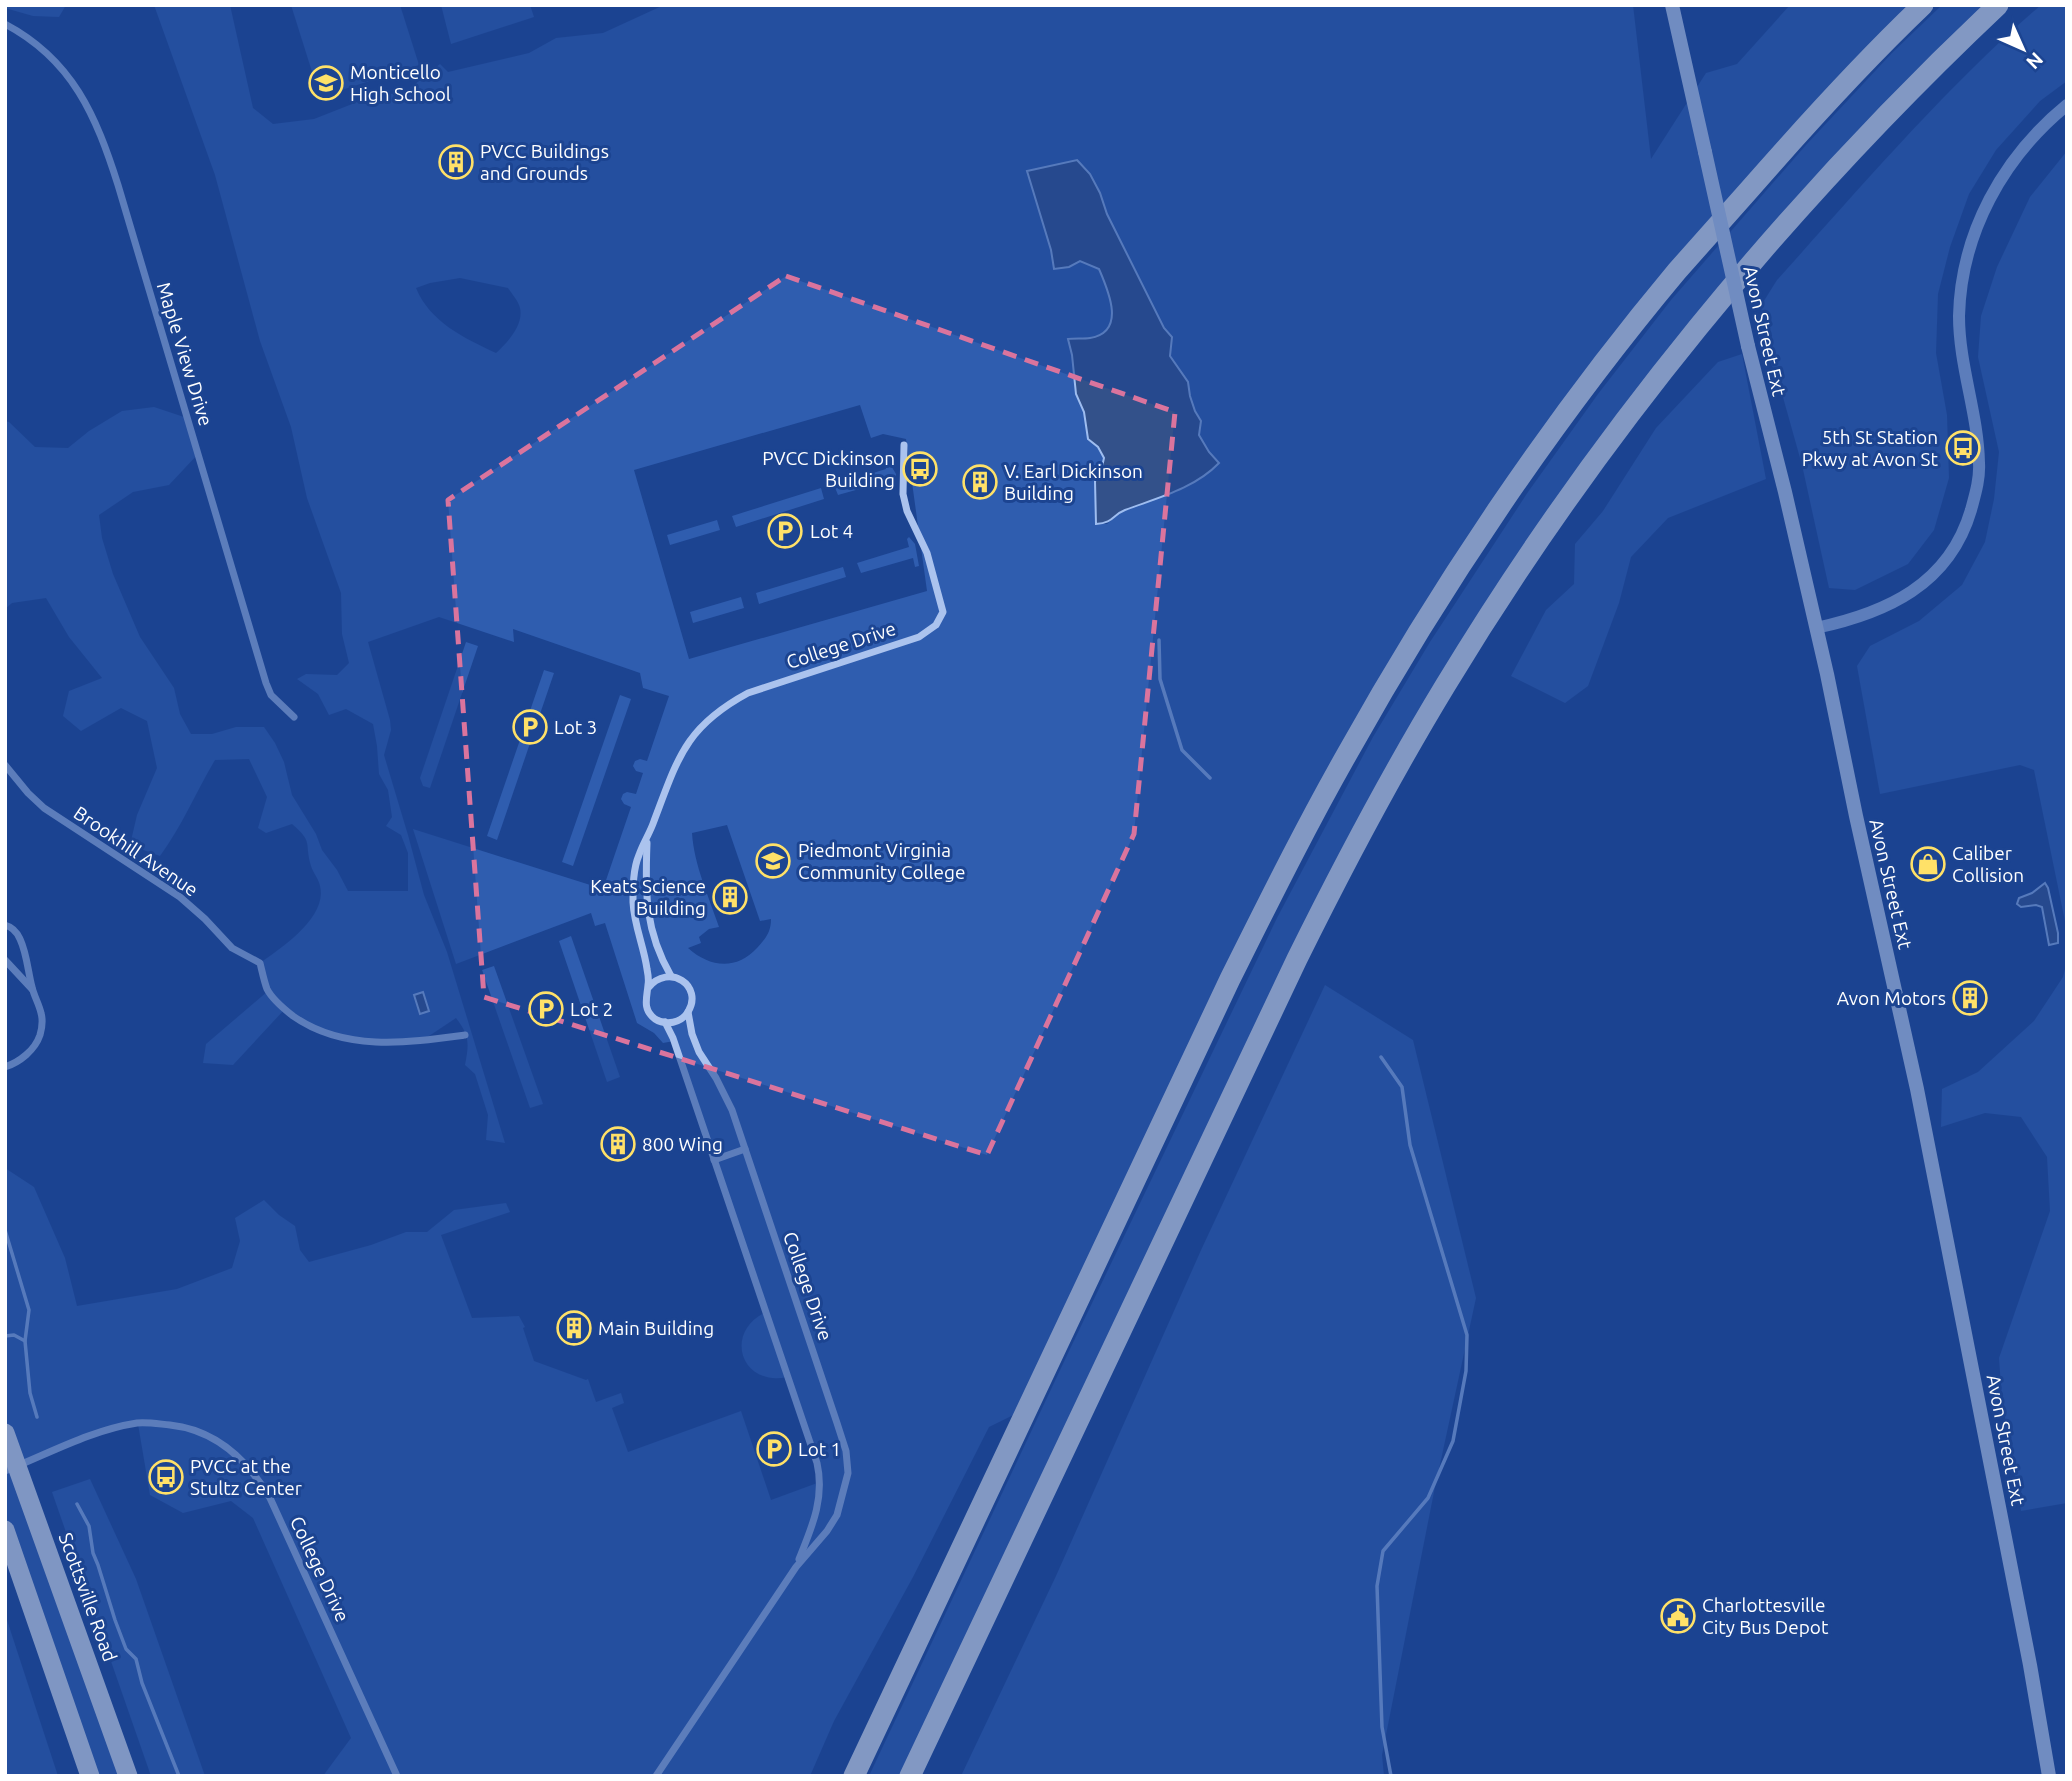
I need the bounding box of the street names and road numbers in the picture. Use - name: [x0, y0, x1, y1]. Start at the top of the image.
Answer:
- street label: Avon Street Ext: [1739, 264, 1791, 399]
- street label: Maple View Drive: [153, 280, 217, 428]
- street label: College Drive: [783, 617, 899, 673]
- street label: Brookhill Avenue: [70, 801, 202, 901]
- street label: Avon Street Ext: [1865, 817, 1917, 952]
- street label: College Drive: [779, 1229, 837, 1343]
- street label: Avon Street Ext: [1983, 1373, 2030, 1508]
- street label: College Drive: [286, 1513, 354, 1625]
- street label: Scottsville Road: [54, 1530, 122, 1664]

